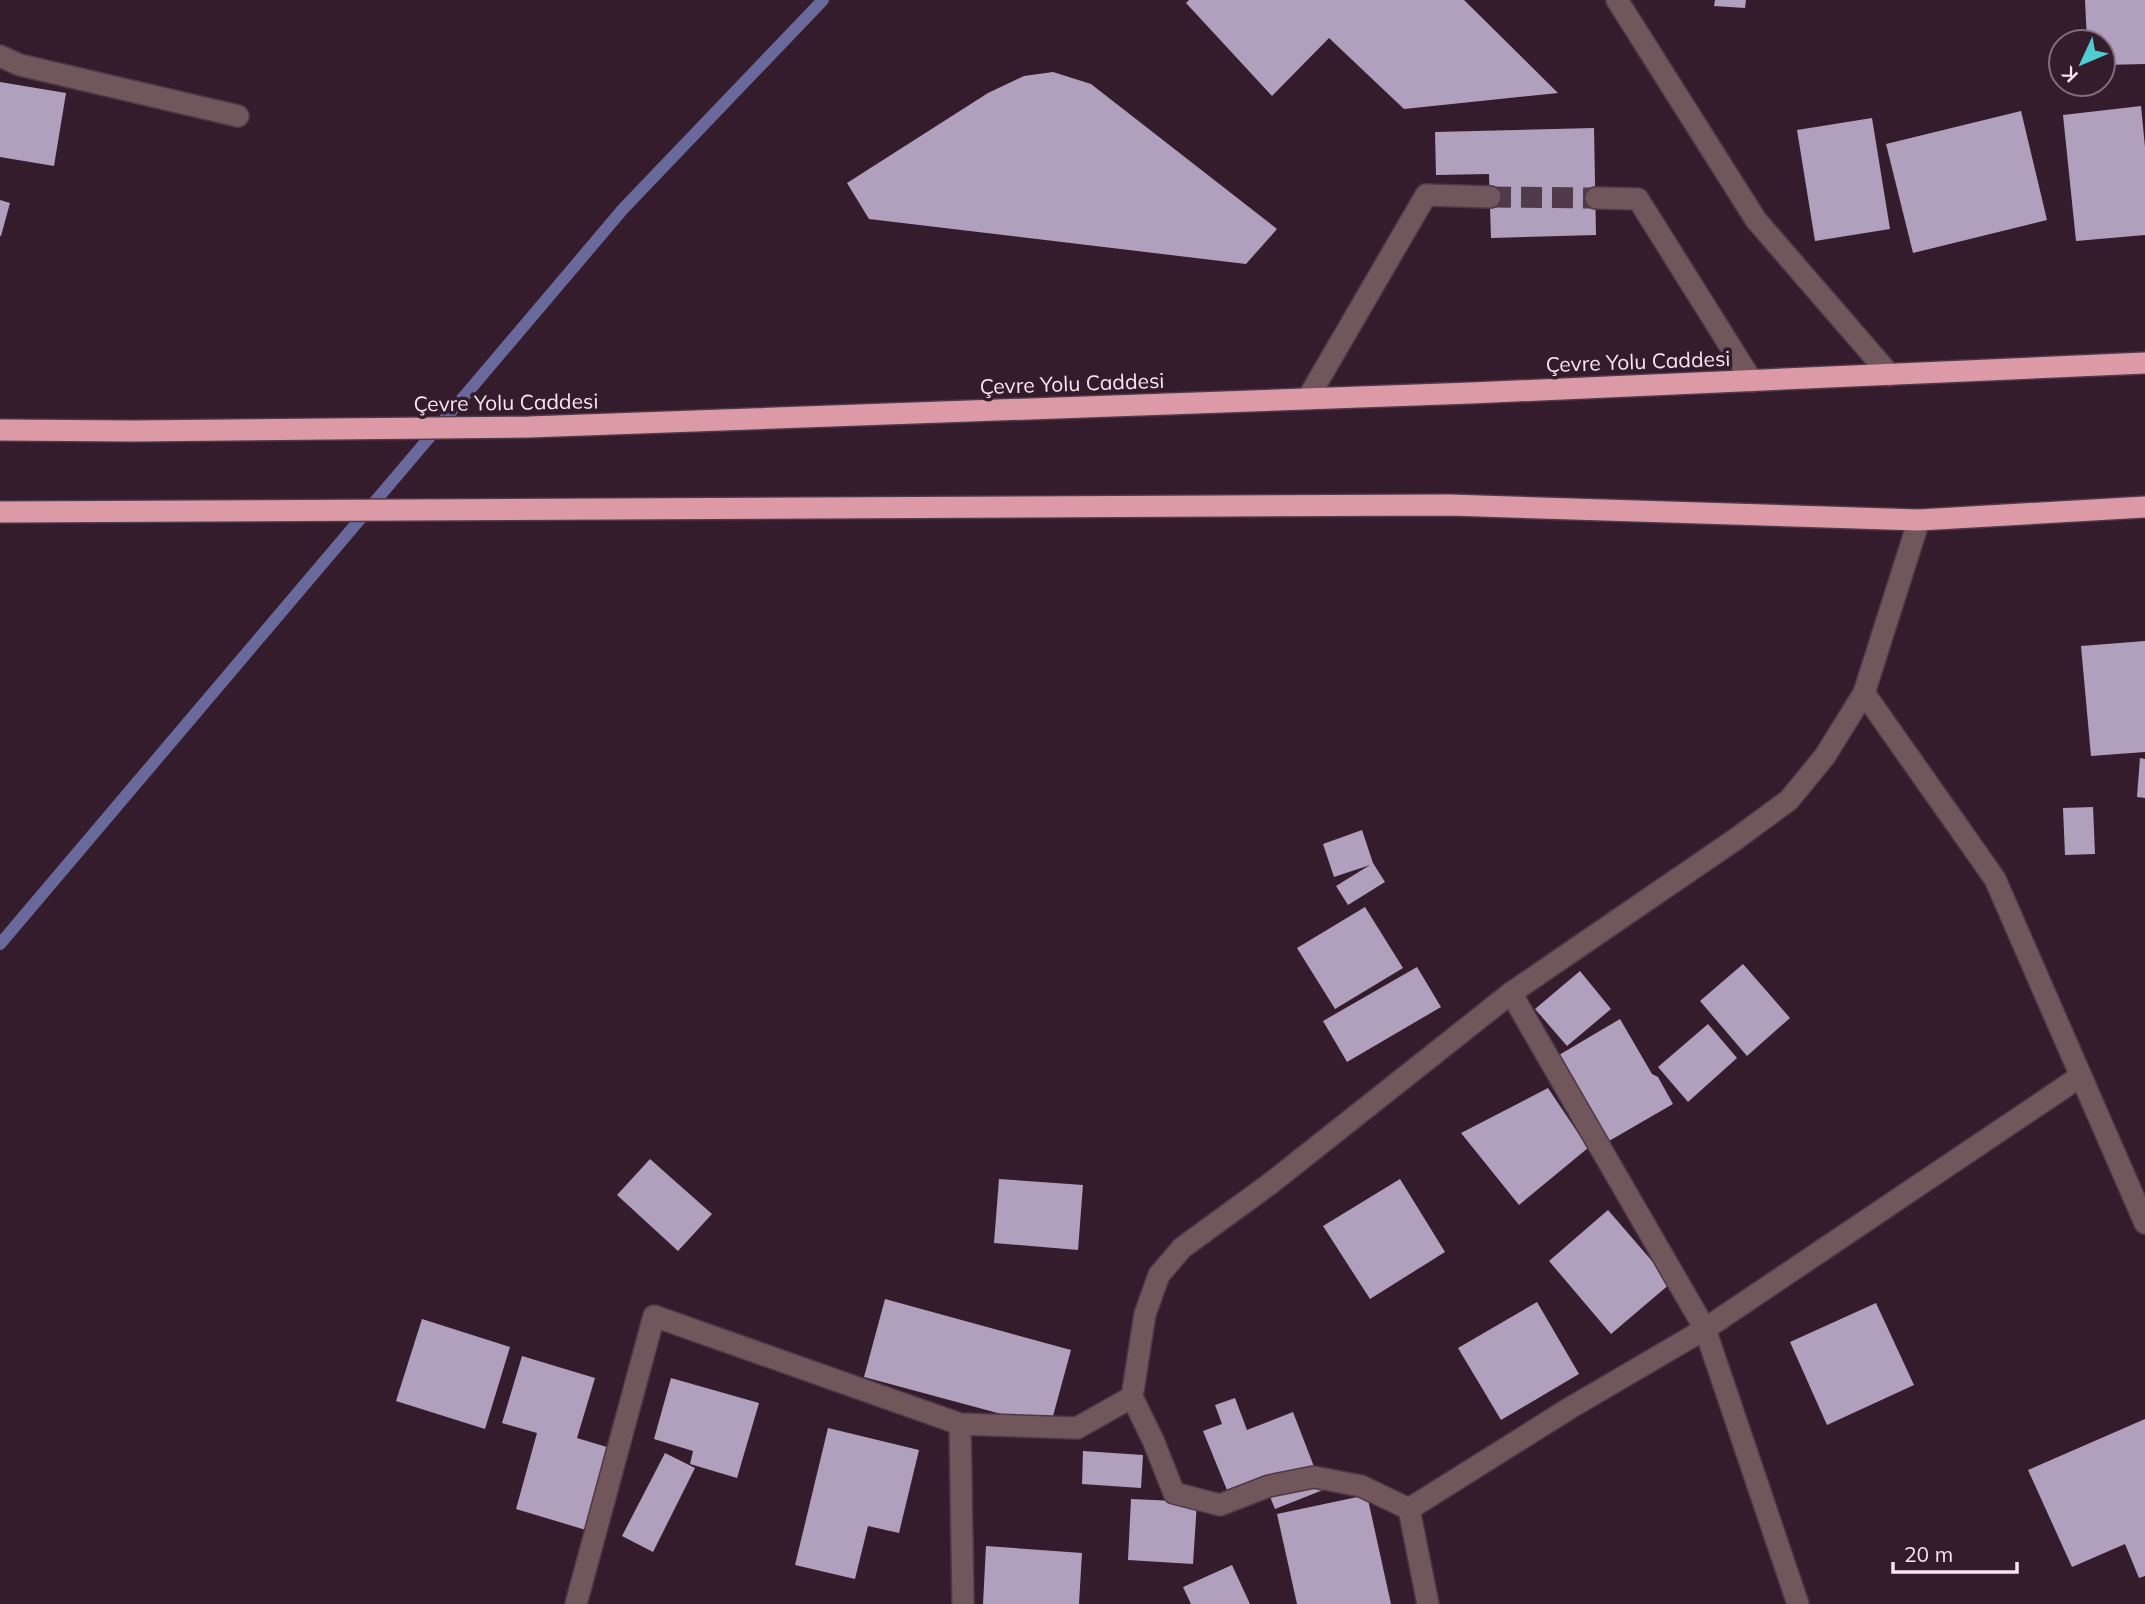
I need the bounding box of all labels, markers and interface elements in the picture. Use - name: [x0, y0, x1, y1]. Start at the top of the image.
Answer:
- north arrow: [2047, 28, 2117, 98]
- text: K: [2056, 61, 2083, 88]
- street label: Çevre Yolu Caddesi: [1545, 345, 1731, 377]
- street label: Çevre Yolu Caddesi: [979, 367, 1165, 399]
- street label: Çevre Yolu Caddesi: [413, 387, 599, 417]
- scale bar: [1893, 1530, 2017, 1574]
- text: 20 m: [1904, 1541, 1953, 1567]

